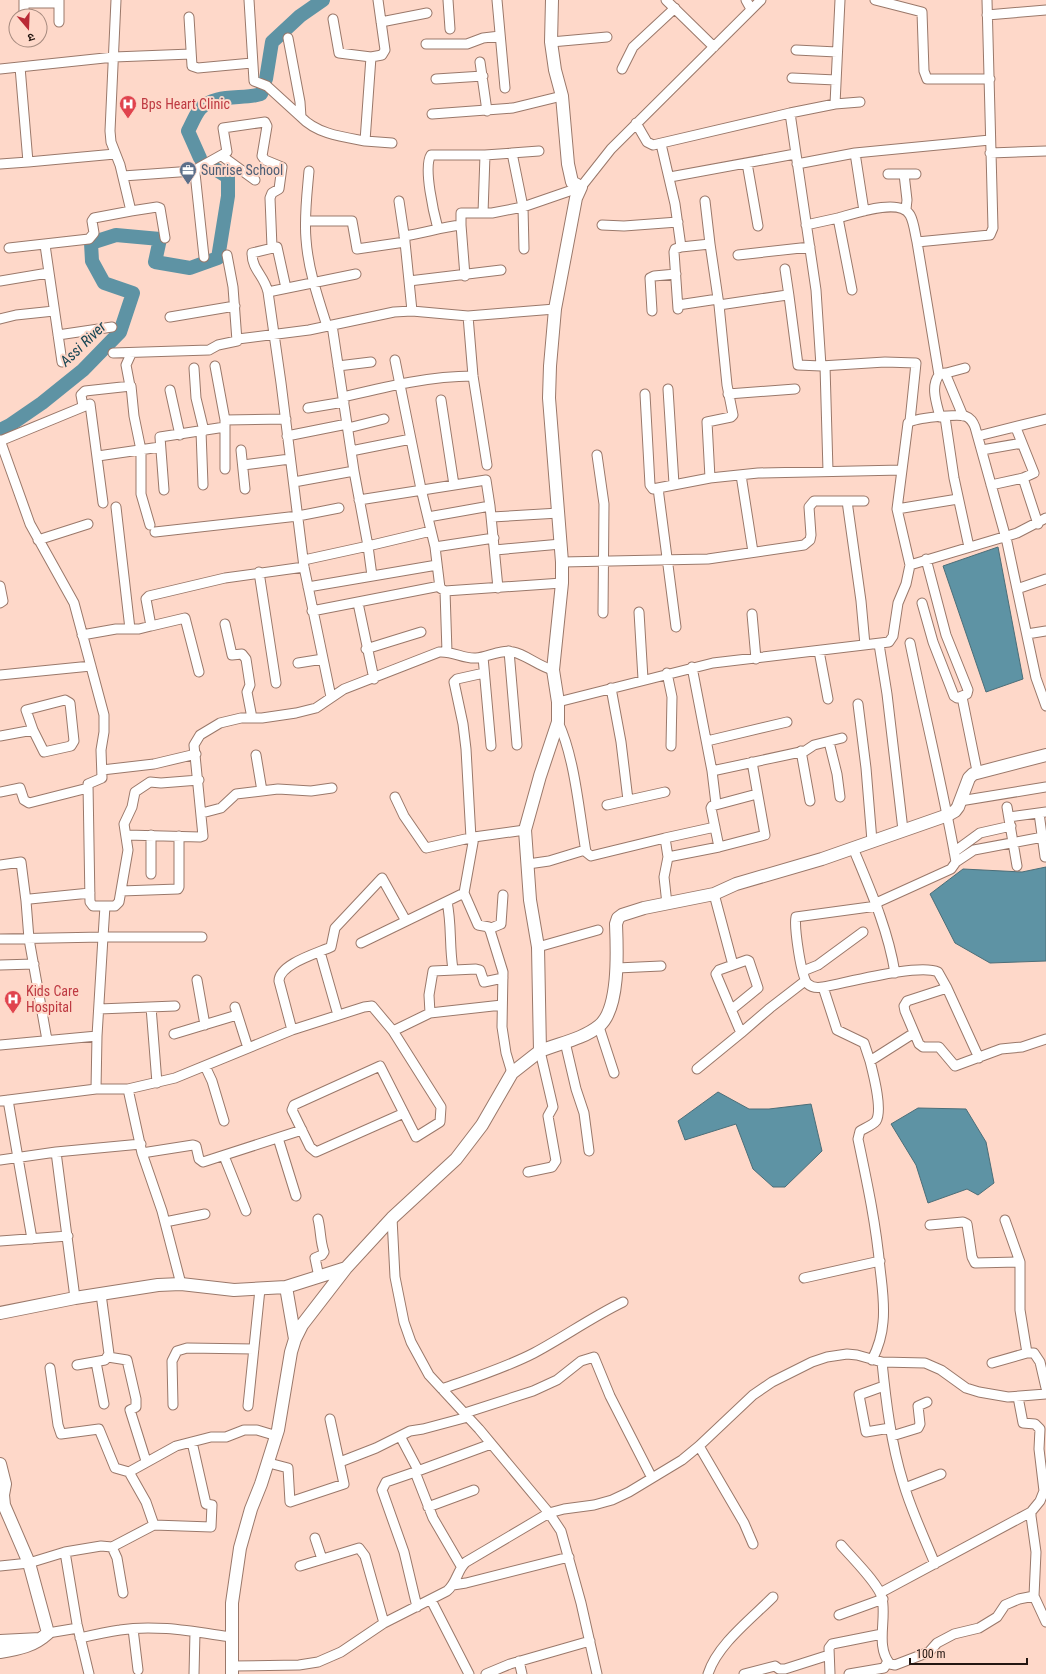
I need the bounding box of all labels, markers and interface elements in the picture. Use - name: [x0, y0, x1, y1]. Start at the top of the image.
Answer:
- north arrow: [8, 8, 48, 48]
- text: उ: [25, 30, 36, 44]
- hospital icon: Bps Heart Clinic: [118, 94, 138, 119]
- place label: Bps Heart Clinic: [141, 96, 230, 112]
- office icon: Sunrise School: [178, 160, 198, 185]
- place label: Sunrise School: [201, 162, 283, 178]
- water label: Assi River: [56, 317, 110, 371]
- place label: Kids Care Hospital: [26, 983, 79, 1015]
- hospital icon: Kids Care Hospital: [3, 989, 23, 1014]
- scale bar: [910, 1640, 1027, 1666]
- text: 100 m: [916, 1647, 946, 1661]

